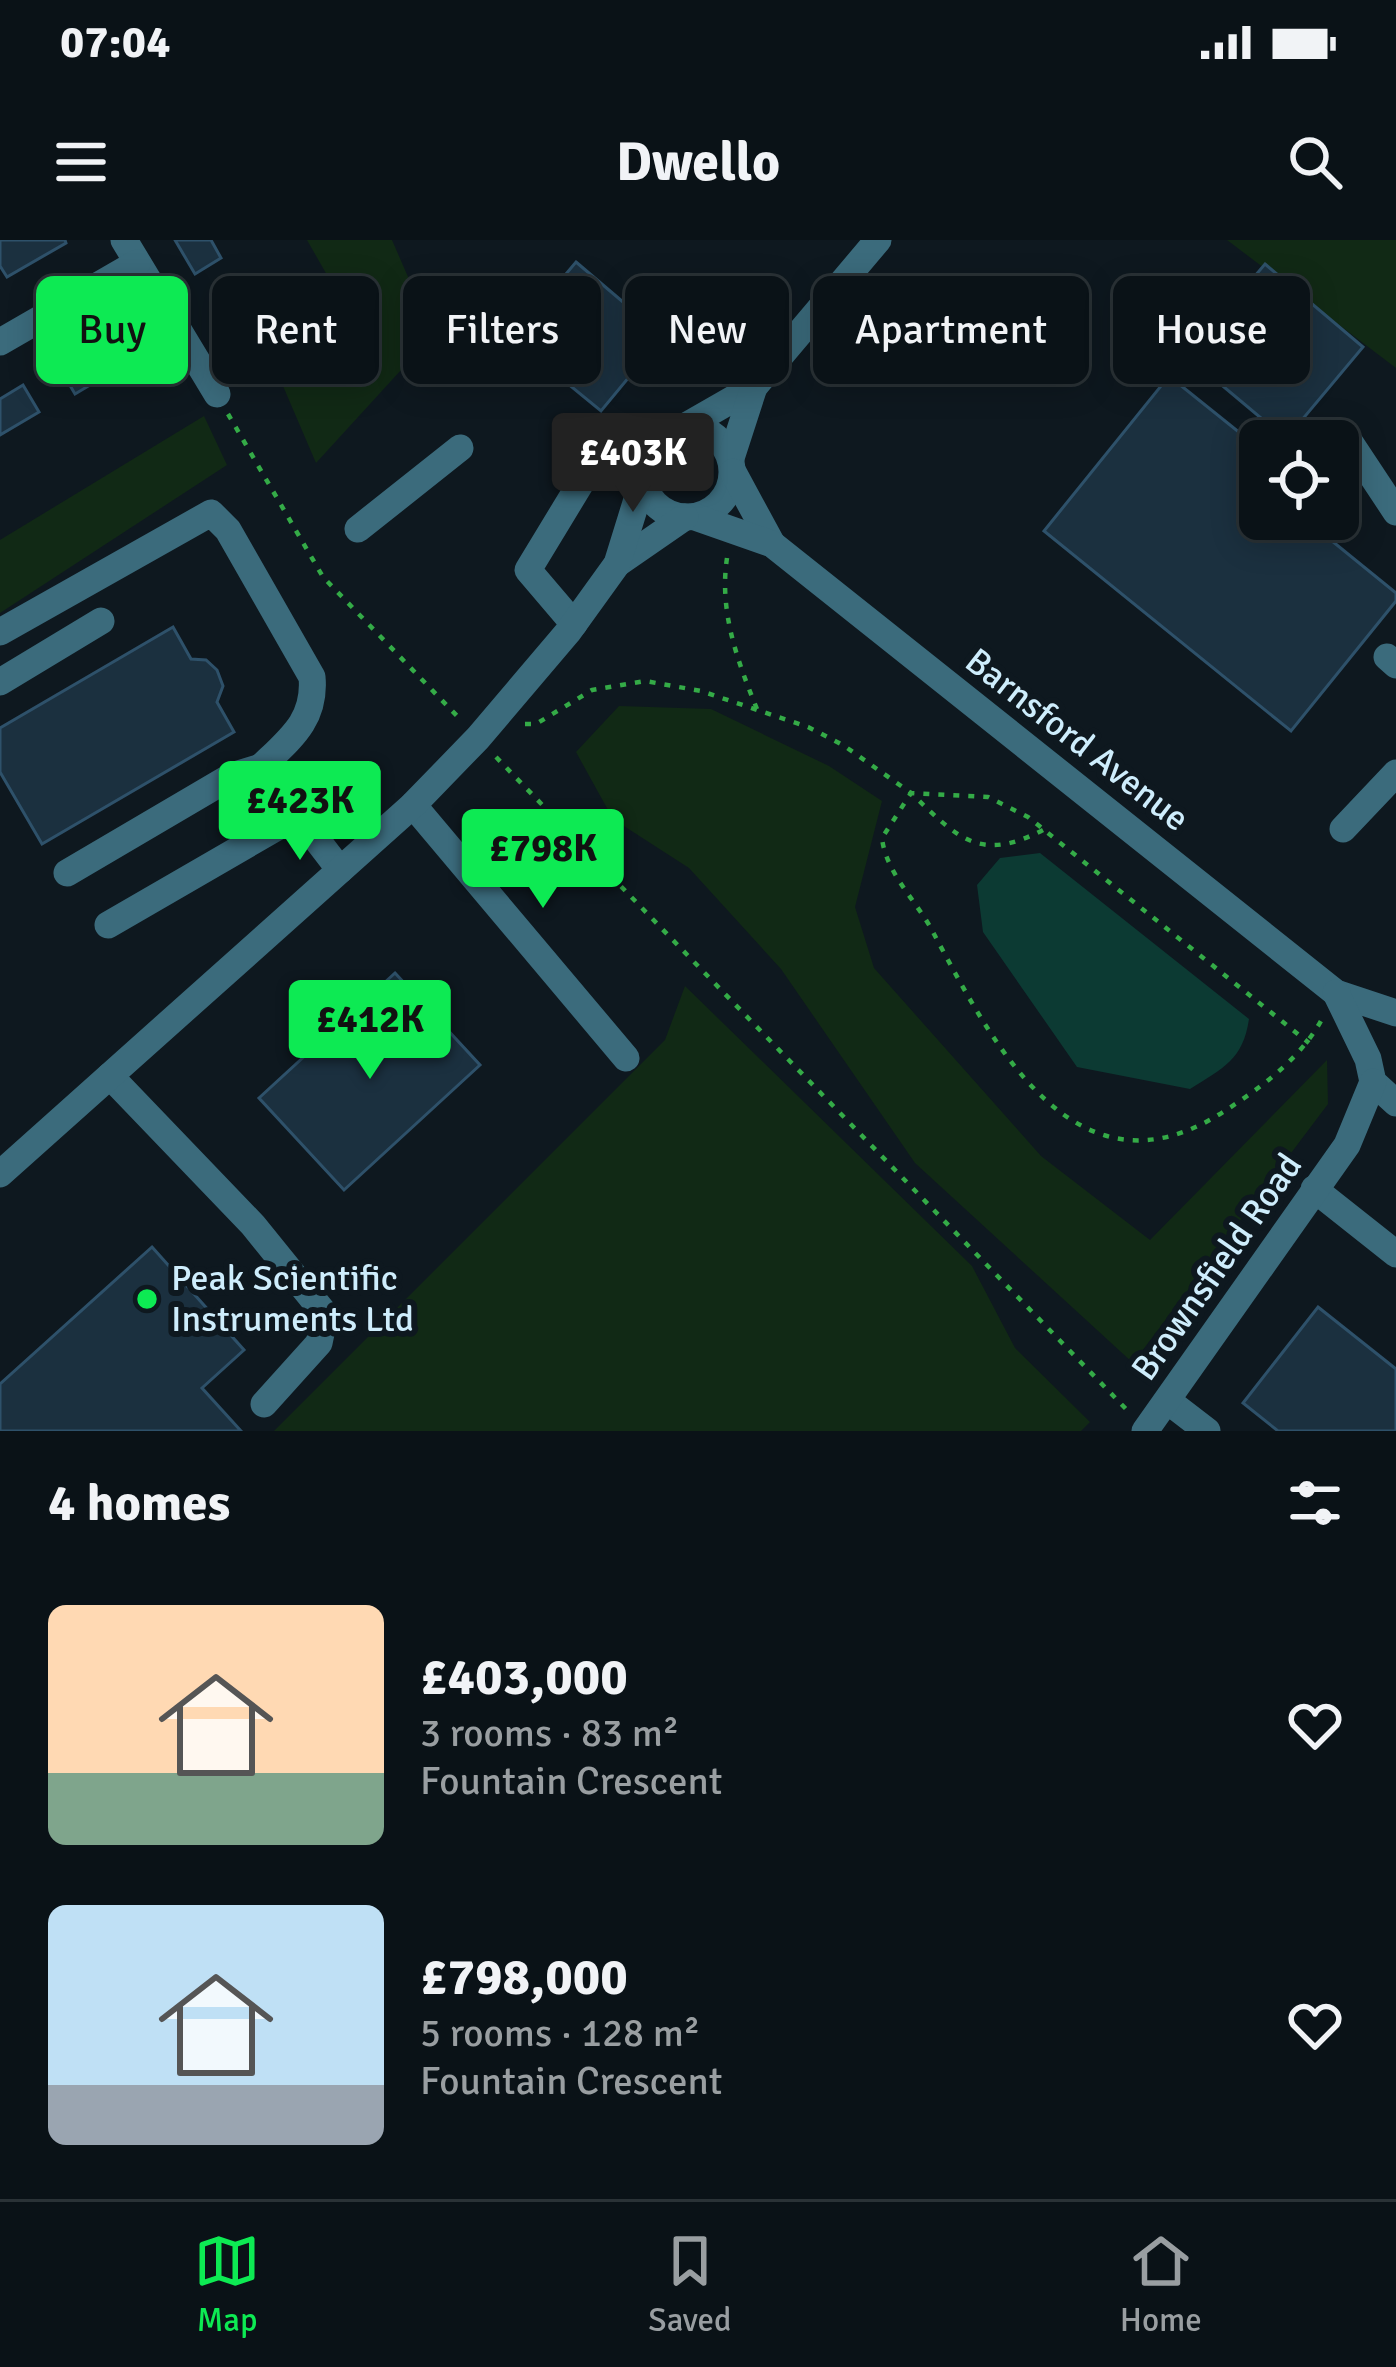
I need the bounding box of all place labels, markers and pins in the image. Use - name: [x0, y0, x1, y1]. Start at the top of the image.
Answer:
- pin: £403K: [549, 413, 717, 515]
- pin: £423K: [216, 761, 384, 863]
- pin: £798K: [459, 809, 627, 911]
- pin: £412K: [286, 980, 454, 1082]
- place label: Peak Scientific Instruments Ltd: [171, 1256, 414, 1342]
- marker: Peak Scientific Instruments Ltd: [134, 1286, 160, 1312]

